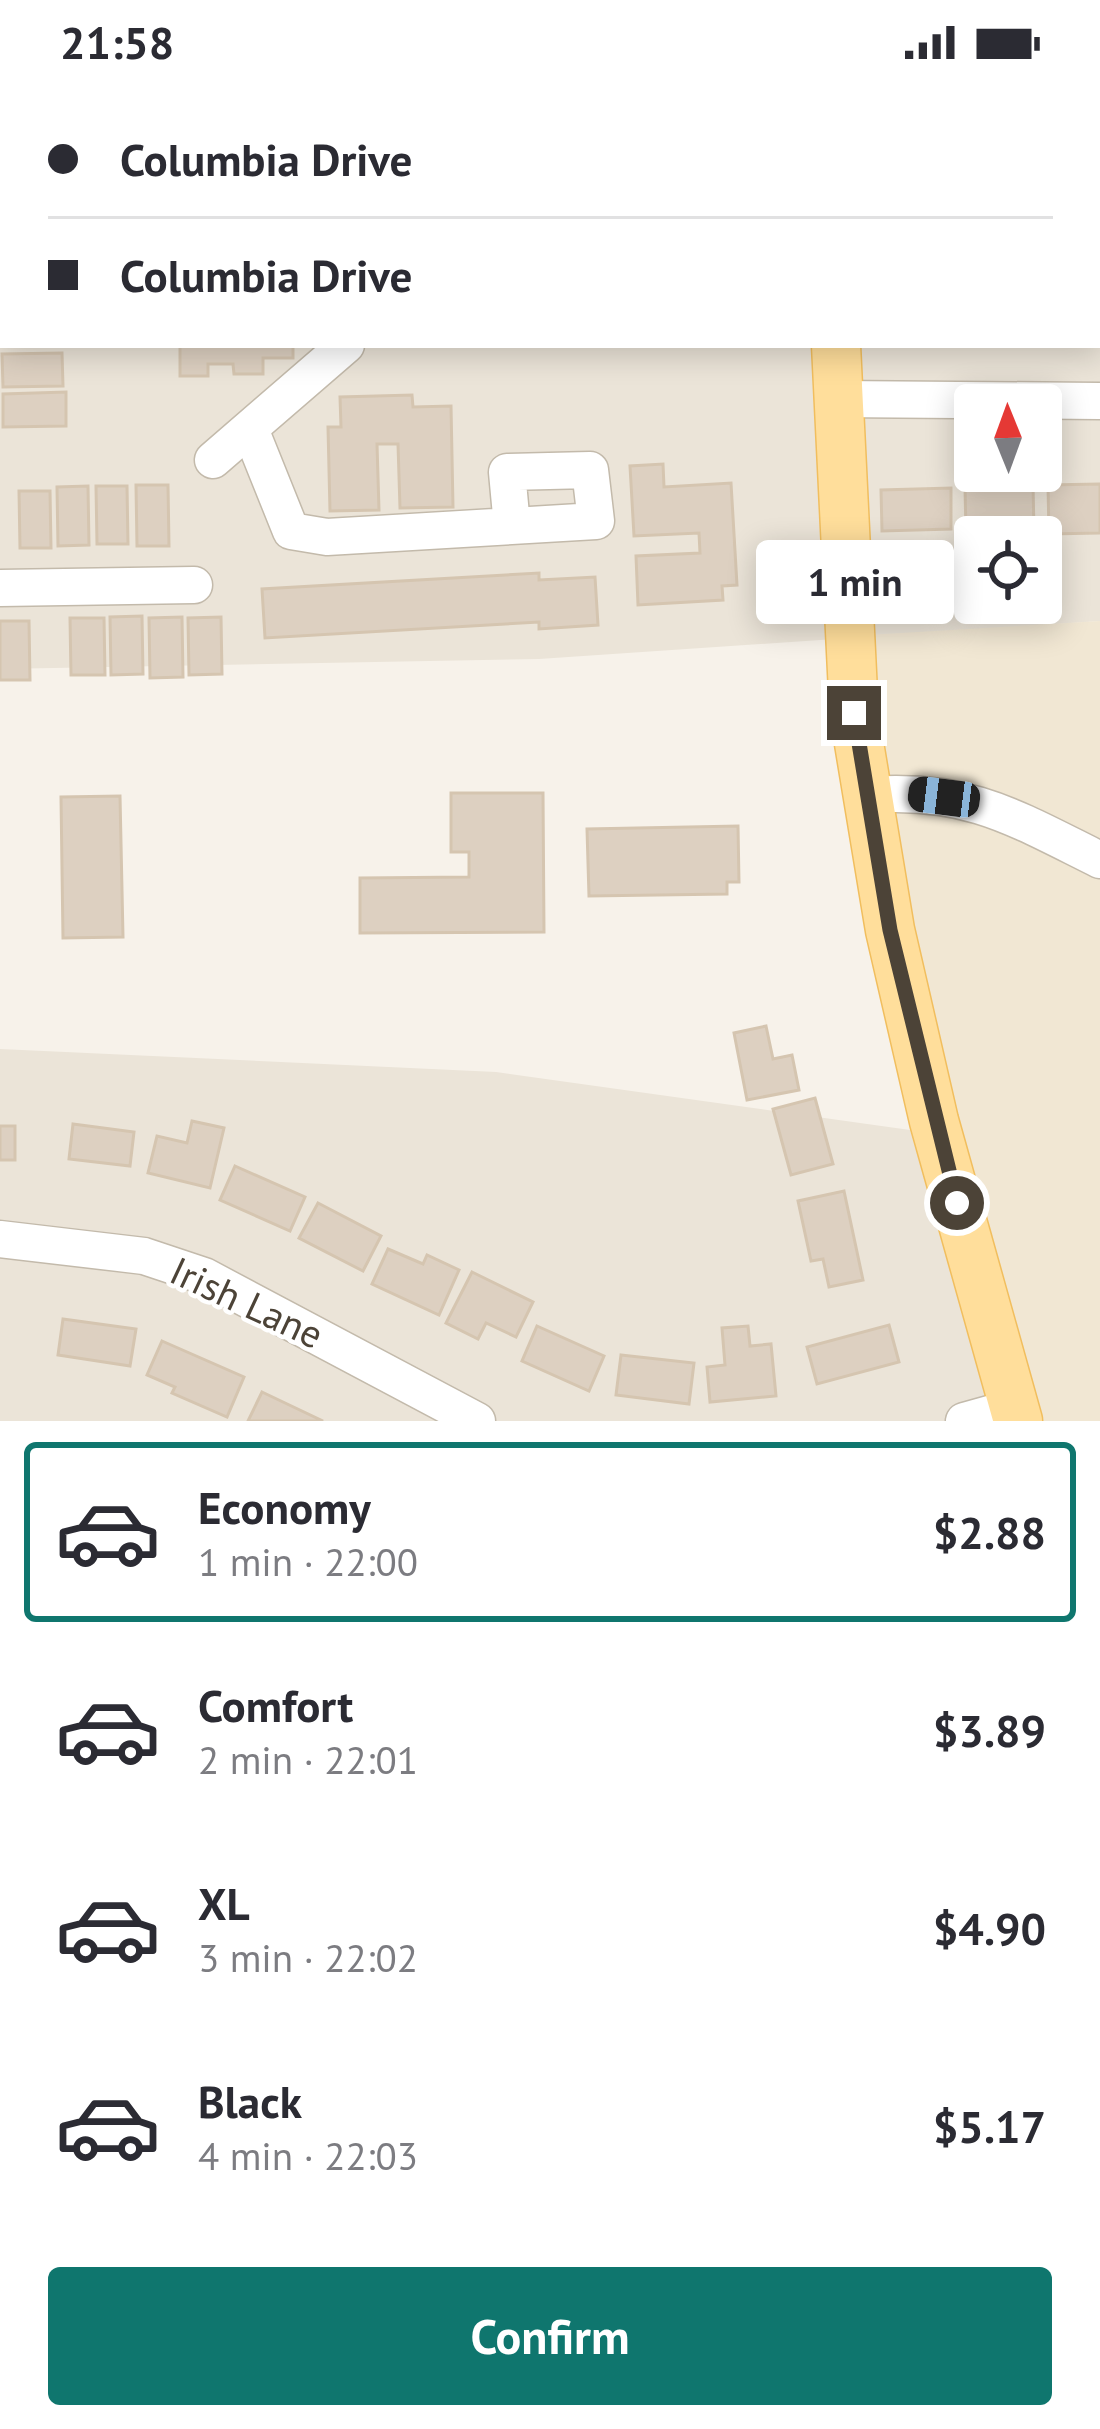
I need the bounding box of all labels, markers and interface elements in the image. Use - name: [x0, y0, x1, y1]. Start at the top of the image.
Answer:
- text: 21:58: [60, 13, 174, 71]
- text: Columbia Drive: [120, 130, 412, 188]
- text: Columbia Drive: [120, 246, 412, 304]
- north arrow: [954, 384, 1062, 492]
- map controls: [954, 384, 1062, 624]
- button: locate: [954, 516, 1062, 624]
- callout: 1 min: [755, 539, 953, 623]
- text: 1 min: [807, 556, 903, 607]
- route end: [827, 686, 881, 740]
- car: [906, 775, 982, 819]
- route start: [930, 1176, 984, 1230]
- street label: Irish Lane: [162, 1244, 332, 1360]
- icon: car: [54, 1478, 162, 1586]
- text: Economy: [198, 1478, 371, 1536]
- text: $2.88: [933, 1503, 1046, 1561]
- text: 1 min · 22:00: [198, 1536, 418, 1587]
- icon: car: [54, 1676, 162, 1784]
- text: Comfort: [198, 1676, 353, 1734]
- text: $3.89: [933, 1701, 1046, 1759]
- text: 2 min · 22:01: [198, 1734, 418, 1785]
- icon: car: [54, 1874, 162, 1982]
- text: XL: [198, 1874, 250, 1932]
- text: $4.90: [933, 1899, 1046, 1957]
- text: 3 min · 22:02: [198, 1932, 418, 1983]
- icon: car: [54, 2072, 162, 2180]
- text: Black: [198, 2072, 302, 2130]
- text: $5.17: [933, 2097, 1046, 2155]
- text: 4 min · 22:03: [198, 2130, 418, 2181]
- button: Confirm: [48, 2267, 1052, 2405]

